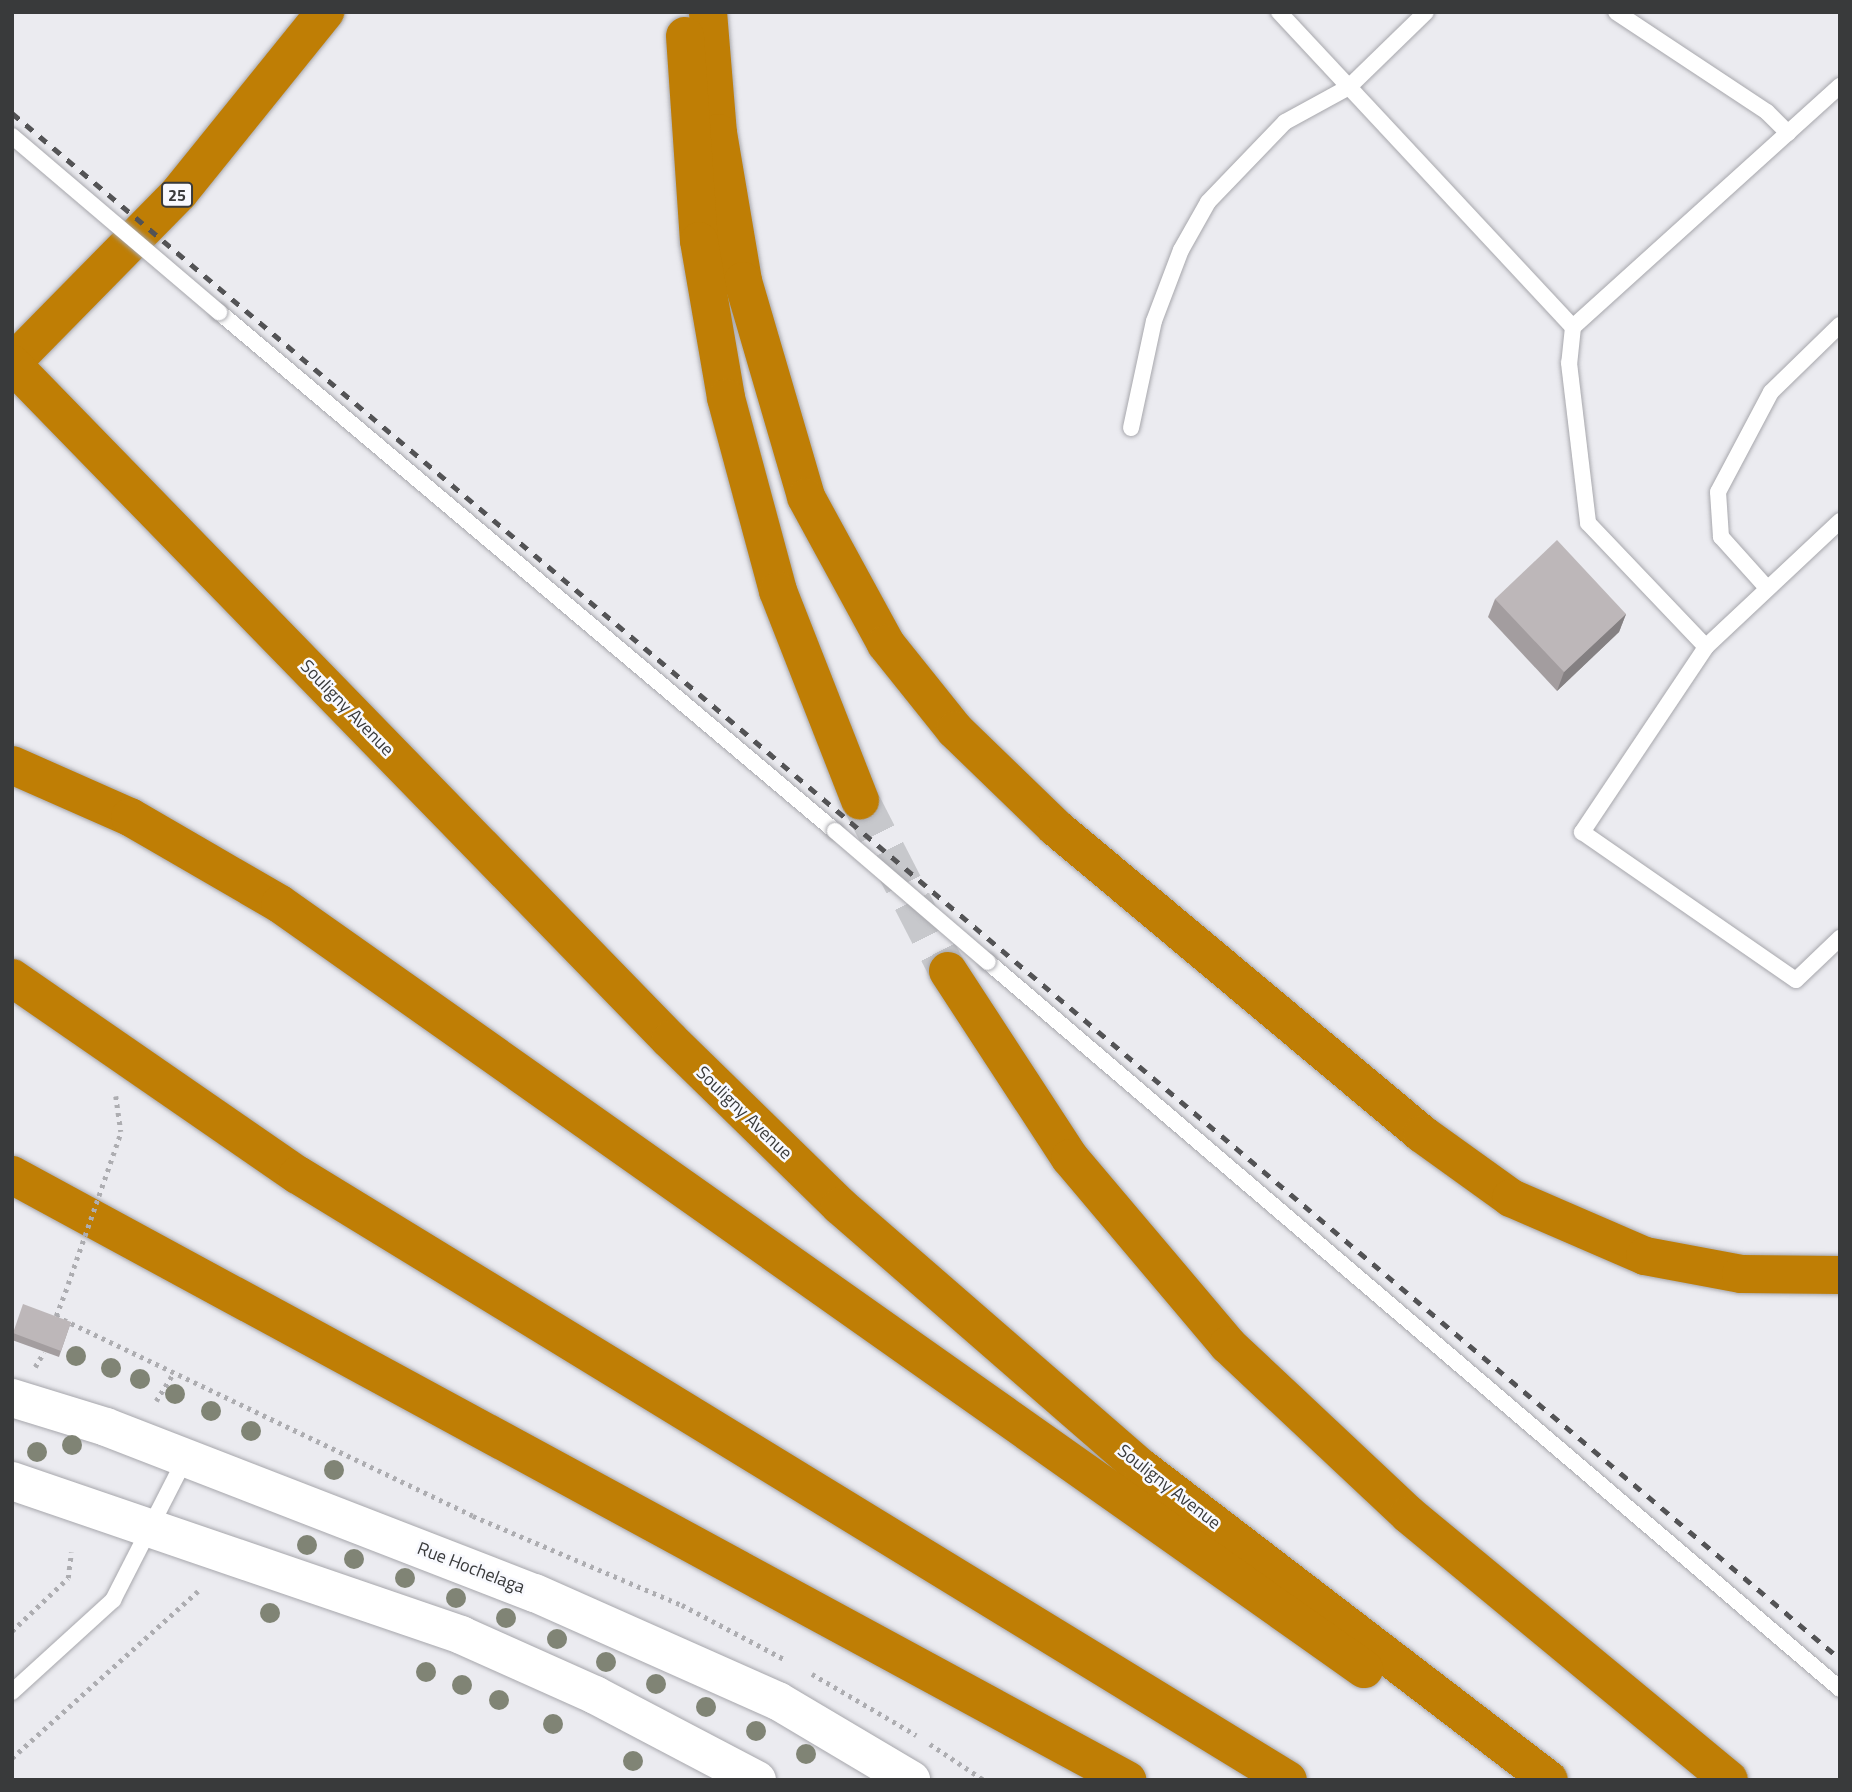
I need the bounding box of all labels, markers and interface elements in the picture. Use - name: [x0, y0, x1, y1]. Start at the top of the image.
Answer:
- road number: 25: [160, 182, 194, 208]
- street label: Souligny Avenue: [296, 656, 398, 760]
- street label: Souligny Avenue: [692, 1062, 796, 1164]
- street label: Souligny Avenue: [1113, 1440, 1225, 1534]
- street label: Rue Hochelaga: [414, 1538, 528, 1598]

